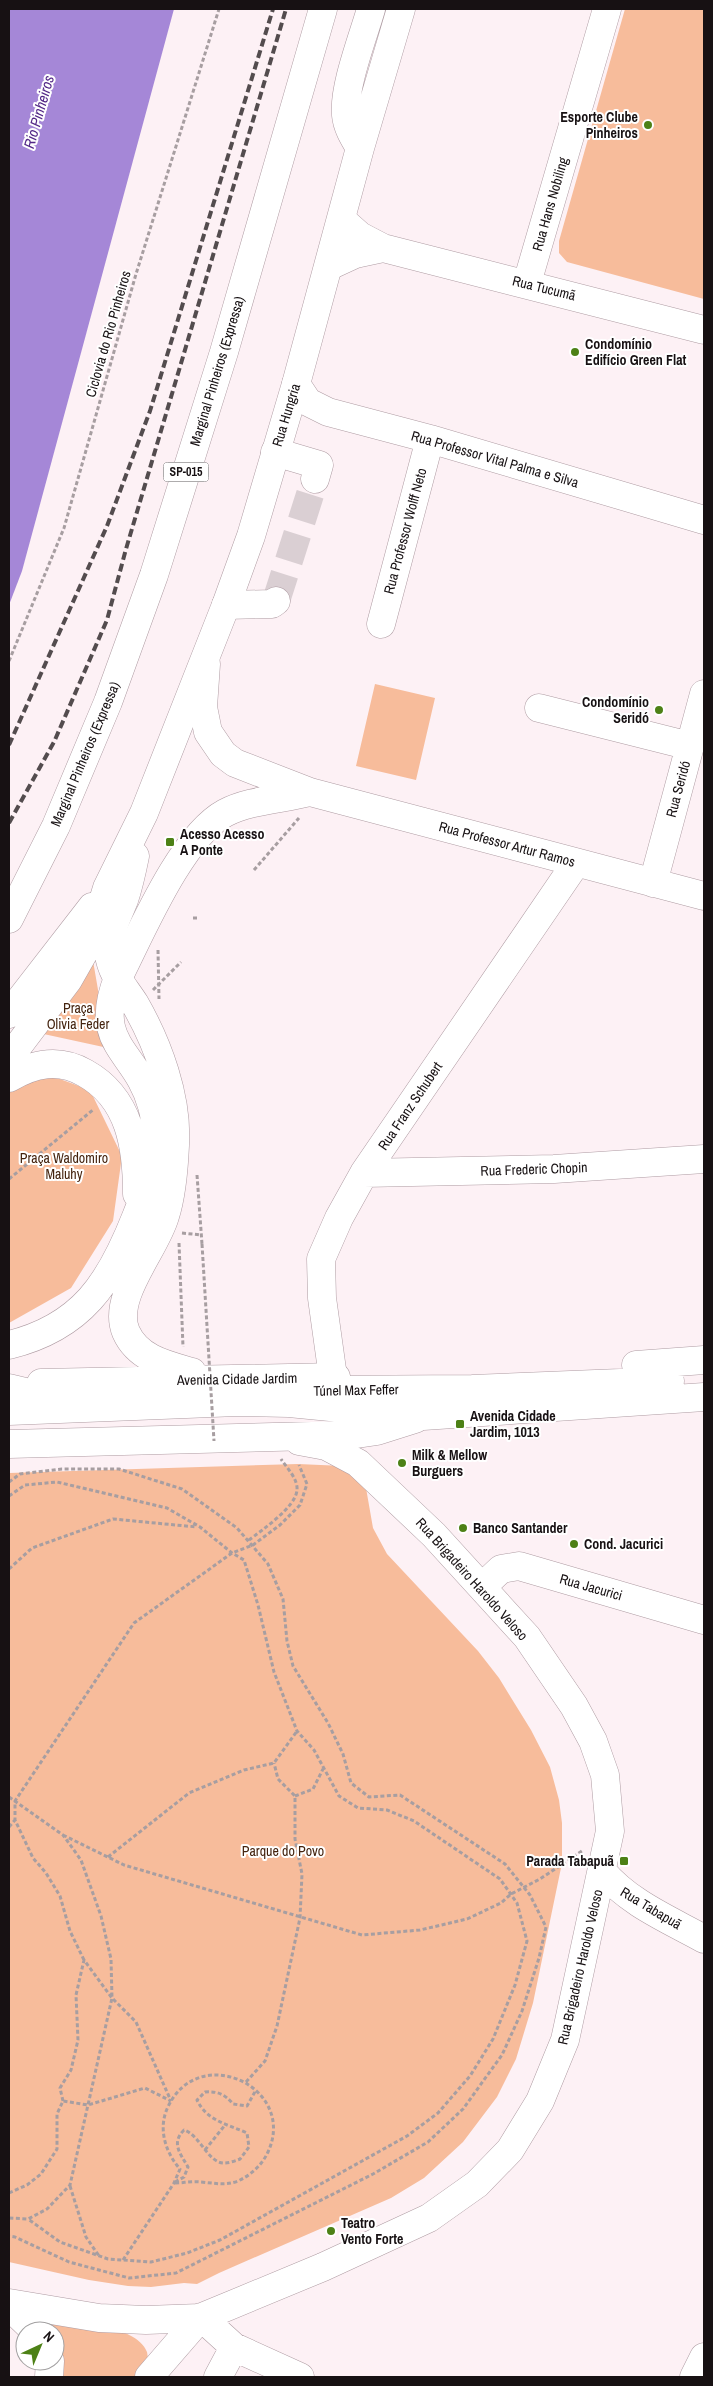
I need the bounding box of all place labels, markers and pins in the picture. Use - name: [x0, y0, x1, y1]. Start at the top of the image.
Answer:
- place label: Esporte Clube Pinheiros: [560, 108, 638, 142]
- marker: Esporte Clube Pinheiros: [642, 119, 654, 131]
- place label: Condomínio Edifício Green Flat: [585, 335, 687, 369]
- marker: Condomínio Edifício Green Flat: [569, 346, 581, 358]
- place label: Condomínio Seridó: [582, 693, 649, 727]
- marker: Condomínio Seridó: [653, 704, 665, 716]
- place label: Acesso Acesso A Ponte: [180, 825, 264, 859]
- marker: Acesso Acesso A Ponte: [164, 836, 176, 848]
- place label: Avenida Cidade Jardim, 1013: [470, 1407, 556, 1441]
- marker: Avenida Cidade Jardim, 1013: [454, 1418, 466, 1430]
- place label: Milk & Mellow Burguers: [412, 1446, 487, 1480]
- marker: Milk & Mellow Burguers: [396, 1457, 408, 1469]
- place label: Banco Santander: [473, 1519, 568, 1537]
- marker: Banco Santander: [457, 1522, 469, 1534]
- place label: Cond. Jacurici: [584, 1535, 663, 1553]
- marker: Cond. Jacurici: [568, 1538, 580, 1550]
- place label: Parada Tabapuã: [526, 1852, 615, 1870]
- marker: Parada Tabapuã: [618, 1855, 630, 1867]
- place label: Teatro Vento Forte: [341, 2214, 403, 2248]
- marker: Teatro Vento Forte: [325, 2225, 337, 2237]

